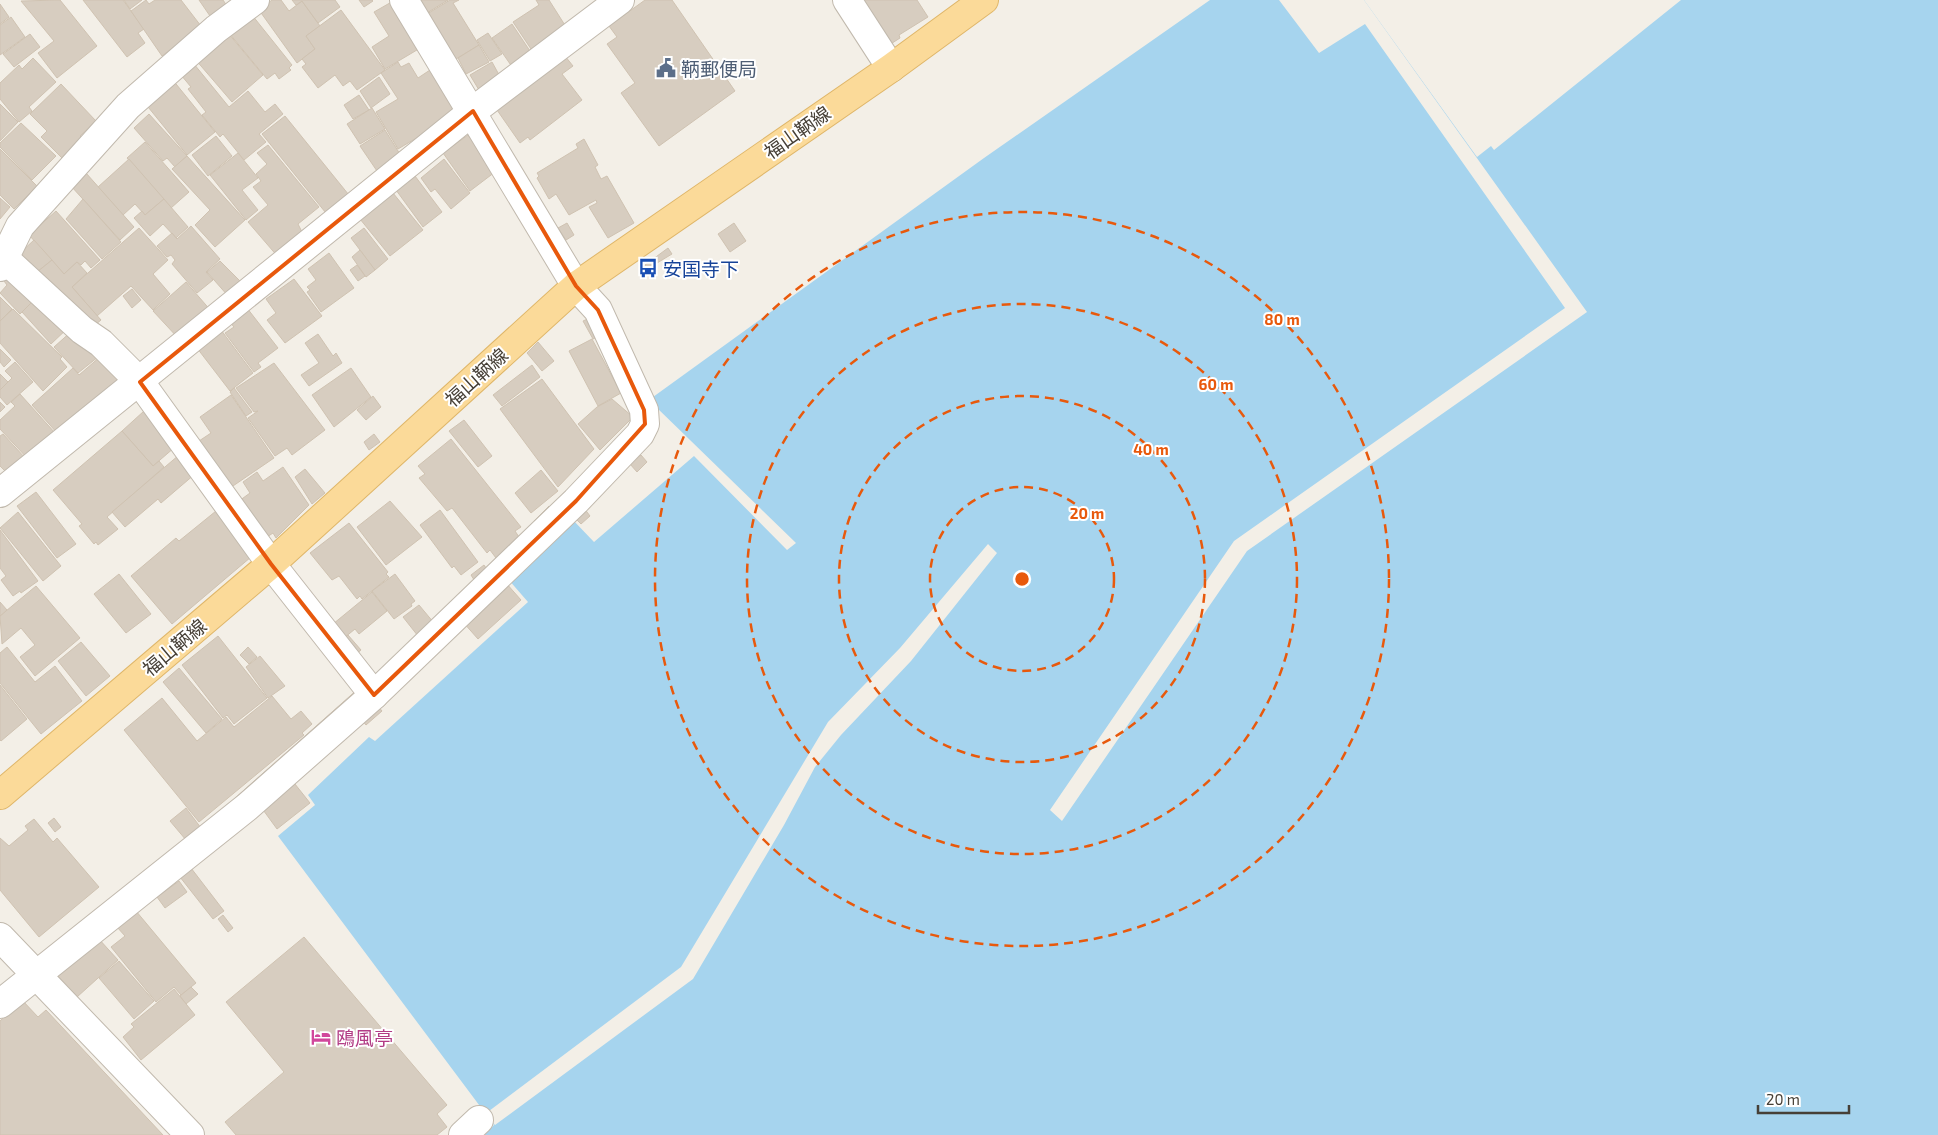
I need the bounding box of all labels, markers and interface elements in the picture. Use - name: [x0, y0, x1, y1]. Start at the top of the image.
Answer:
- public building icon: 鞆郵便局: [655, 57, 677, 79]
- place label: 鞆郵便局: [681, 57, 757, 80]
- street label: 福山鞆線: [759, 101, 835, 163]
- bus stop icon: 安国寺下: [637, 257, 659, 279]
- place label: 安国寺下: [663, 257, 739, 280]
- text: 80 m: [1264, 310, 1300, 328]
- street label: 福山鞆線: [440, 343, 512, 411]
- text: 60 m: [1199, 375, 1233, 393]
- text: 40 m: [1133, 440, 1169, 458]
- text: 20 m: [1070, 504, 1104, 522]
- centre of rings: [1013, 570, 1031, 588]
- street label: 福山鞆線: [137, 614, 211, 680]
- hotel icon: 鴎風亭: [310, 1026, 332, 1048]
- place label: 鴎風亭: [336, 1026, 393, 1049]
- scale bar: [1758, 1082, 1849, 1114]
- text: 20 m: [1766, 1090, 1800, 1108]

